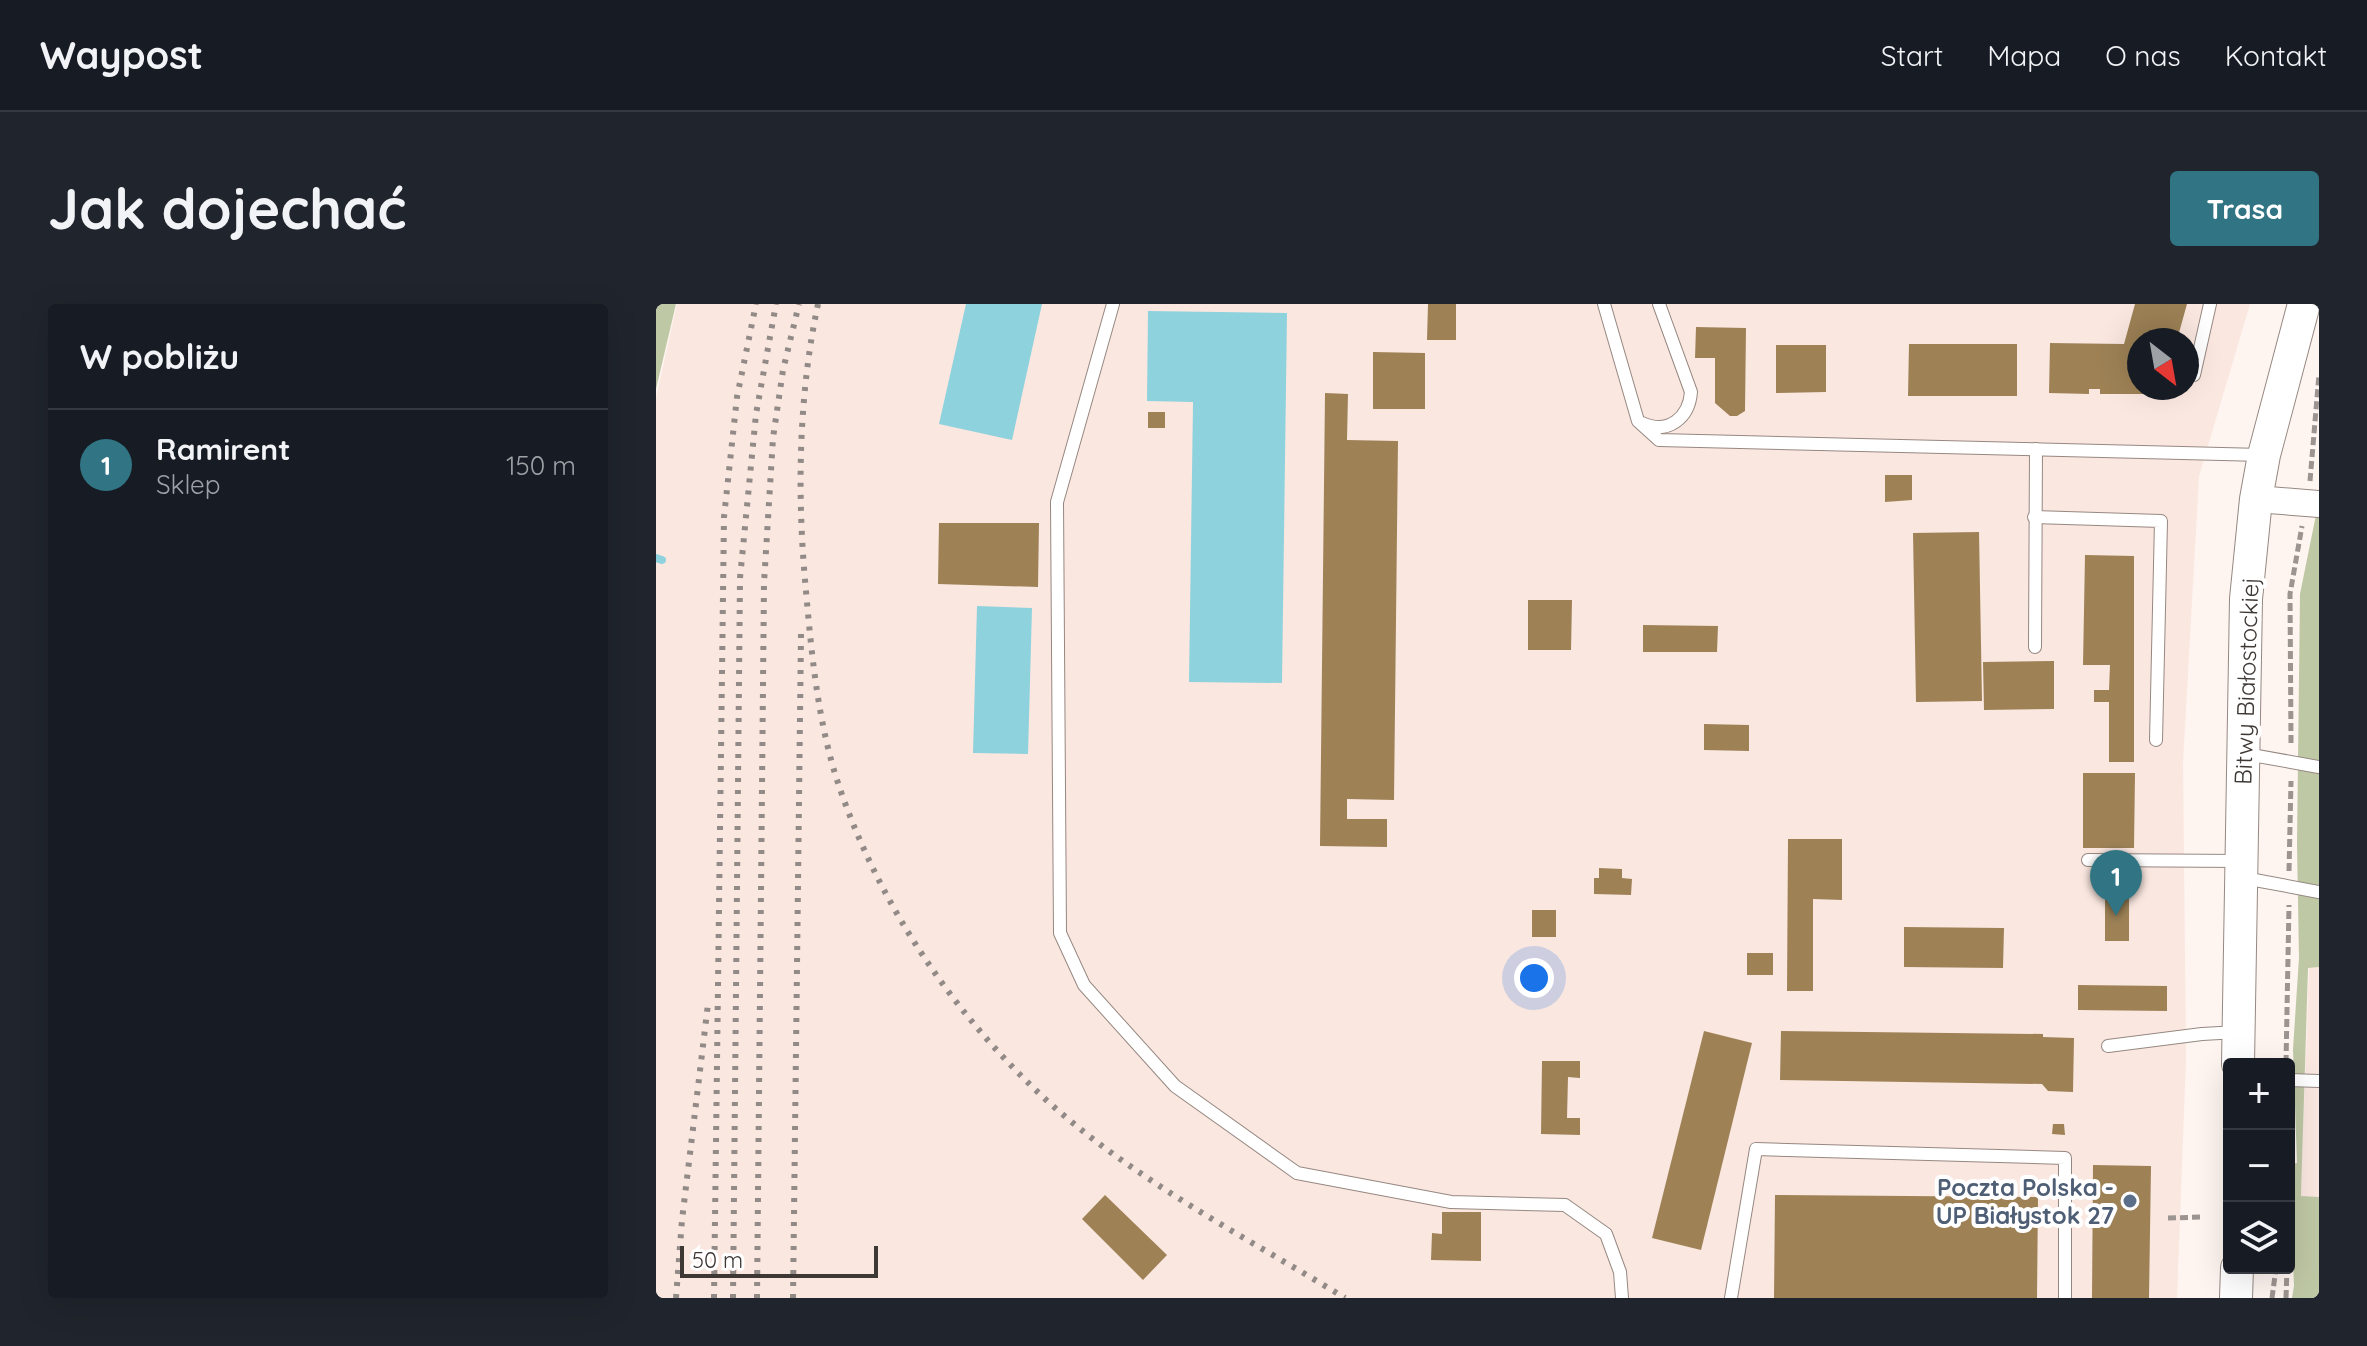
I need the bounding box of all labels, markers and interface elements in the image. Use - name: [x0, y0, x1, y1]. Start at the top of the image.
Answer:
- text: Waypost: [40, 31, 203, 79]
- text: Start: [1881, 38, 1943, 73]
- text: Mapa: [1987, 38, 2061, 73]
- text: O nas: [2105, 38, 2181, 73]
- text: Kontakt: [2225, 38, 2327, 73]
- button: Trasa: [2170, 171, 2319, 246]
- text: Jak dojechać: [48, 173, 406, 243]
- north arrow: [2127, 328, 2199, 400]
- text: W pobliżu: [80, 335, 239, 378]
- text: Ramirent: [156, 430, 291, 468]
- text: 1: [101, 449, 111, 482]
- text: 150 m: [506, 449, 576, 482]
- text: Sklep: [156, 468, 221, 501]
- street label: Bitwy Białostockiej: [2227, 577, 2265, 785]
- pin: 1: [2090, 850, 2142, 916]
- your location: [1514, 958, 1554, 998]
- map controls: [2223, 1058, 2295, 1274]
- button: +: [2223, 1058, 2295, 1130]
- button: −: [2223, 1130, 2295, 1202]
- place label: Poczta Polska - UP Białystok 27: [1936, 1172, 2114, 1230]
- marker: Poczta Polska - UP Białystok 27: [2121, 1192, 2139, 1210]
- button: layers: [2223, 1202, 2295, 1274]
- scale bar: [680, 1242, 878, 1278]
- text: 50 m: [692, 1246, 743, 1274]

